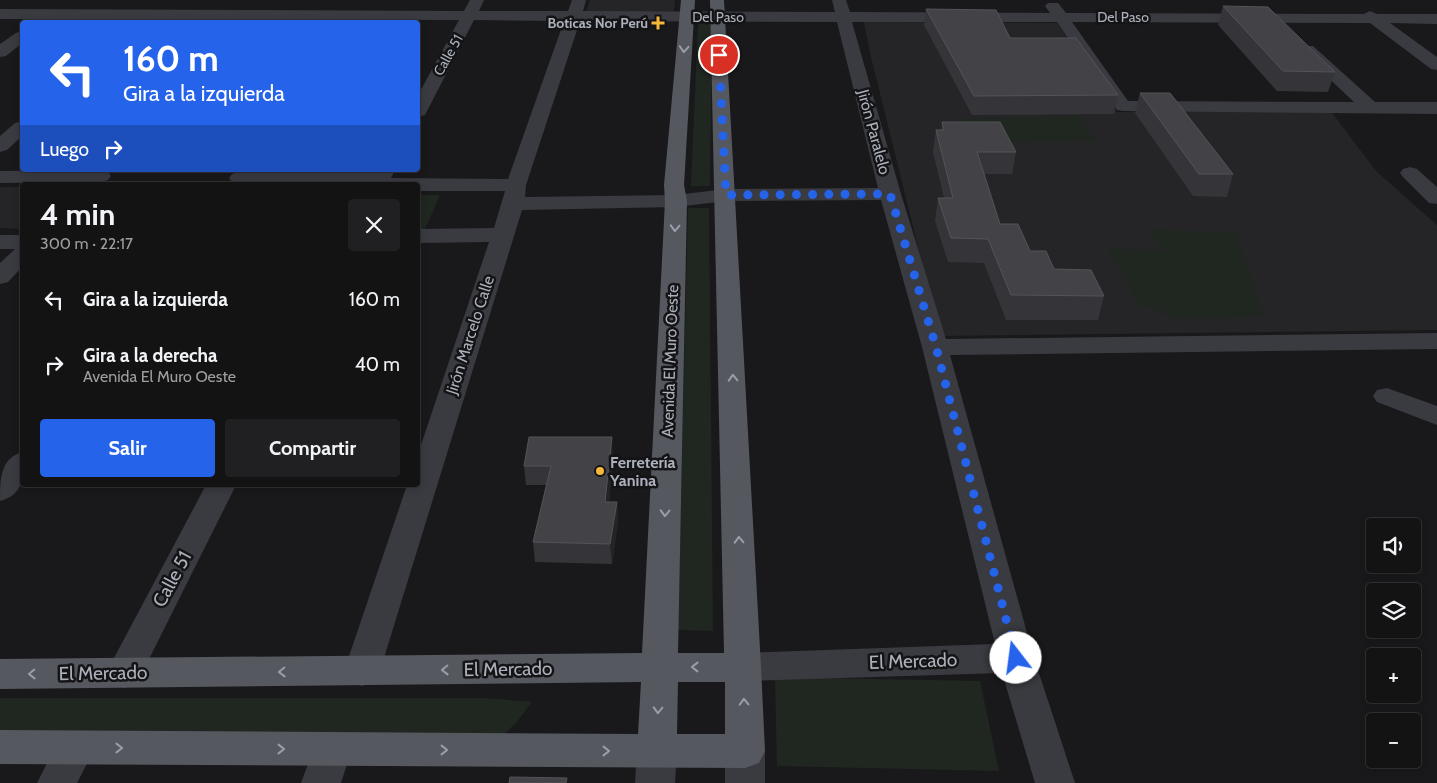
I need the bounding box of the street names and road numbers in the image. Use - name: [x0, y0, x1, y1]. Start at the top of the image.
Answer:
- street label: Del Paso: [692, 8, 744, 26]
- street label: Del Paso: [1097, 8, 1149, 26]
- street label: Calle 51: [429, 31, 467, 79]
- street label: Jirón Paralelo: [853, 86, 895, 177]
- street label: Jirón Marcelo Calle: [442, 273, 498, 398]
- street label: Avenida El Muro Oeste: [658, 284, 682, 438]
- street label: Calle 51: [148, 547, 196, 611]
- street label: El Mercado: [868, 648, 958, 674]
- street label: El Mercado: [463, 657, 553, 681]
- street label: El Mercado: [58, 661, 148, 685]

